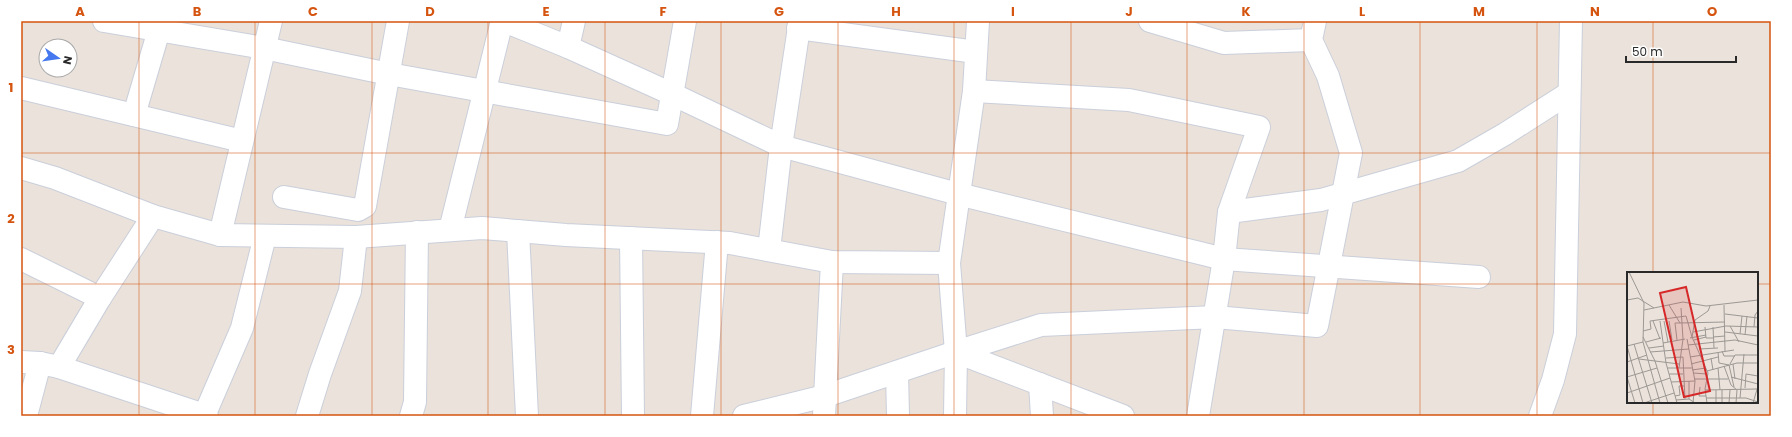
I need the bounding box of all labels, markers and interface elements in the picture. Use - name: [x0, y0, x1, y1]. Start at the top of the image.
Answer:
- text: A: [75, 2, 85, 21]
- text: B: [193, 2, 202, 21]
- text: C: [308, 2, 318, 21]
- text: D: [425, 2, 435, 21]
- text: E: [542, 2, 550, 21]
- text: F: [659, 2, 667, 21]
- text: G: [774, 2, 784, 21]
- text: H: [891, 2, 901, 21]
- text: I: [1011, 2, 1015, 21]
- text: J: [1125, 2, 1133, 21]
- text: K: [1241, 2, 1251, 21]
- text: L: [1359, 2, 1365, 21]
- text: M: [1473, 2, 1485, 21]
- text: N: [1590, 2, 1600, 21]
- text: O: [1707, 2, 1717, 21]
- north arrow: [38, 38, 78, 78]
- scale bar: [1626, 38, 1736, 64]
- text: 50 m: [1632, 43, 1663, 60]
- text: N: [59, 54, 76, 66]
- text: 1: [9, 78, 13, 97]
- text: 2: [7, 209, 15, 228]
- inset map: [1627, 272, 1758, 403]
- text: 3: [7, 340, 15, 359]

